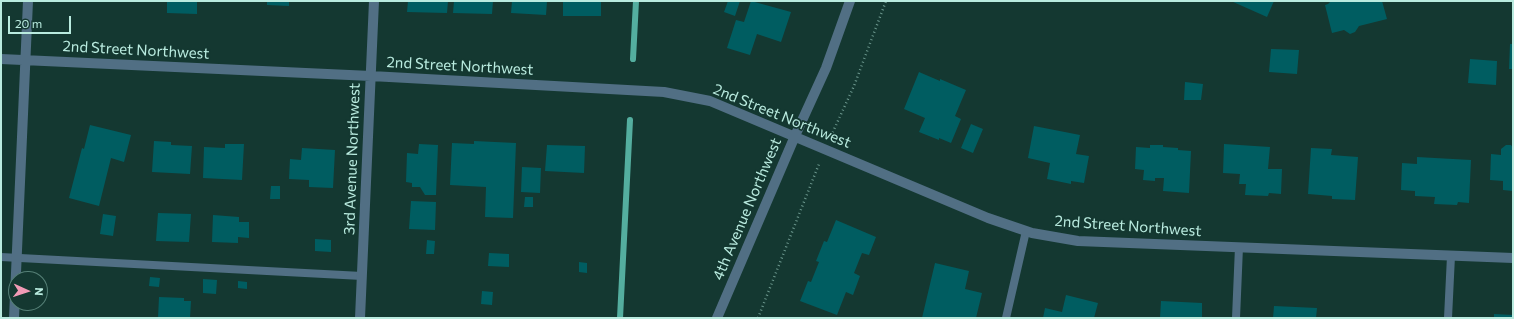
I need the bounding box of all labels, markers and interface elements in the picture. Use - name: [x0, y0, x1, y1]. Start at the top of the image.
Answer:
- scale bar: [10, 8, 73, 34]
- text: 20 m: [15, 16, 42, 30]
- street label: 2nd Street Northwest: [62, 37, 210, 63]
- street label: 2nd Street Northwest: [386, 53, 534, 79]
- street label: 2nd Street Northwest: [710, 80, 854, 152]
- street label: 3rd Avenue Northwest: [340, 83, 364, 235]
- street label: 4th Avenue Northwest: [709, 135, 785, 283]
- street label: 2nd Street Northwest: [1054, 212, 1202, 240]
- north arrow: [8, 271, 48, 311]
- text: N: [33, 287, 46, 296]

